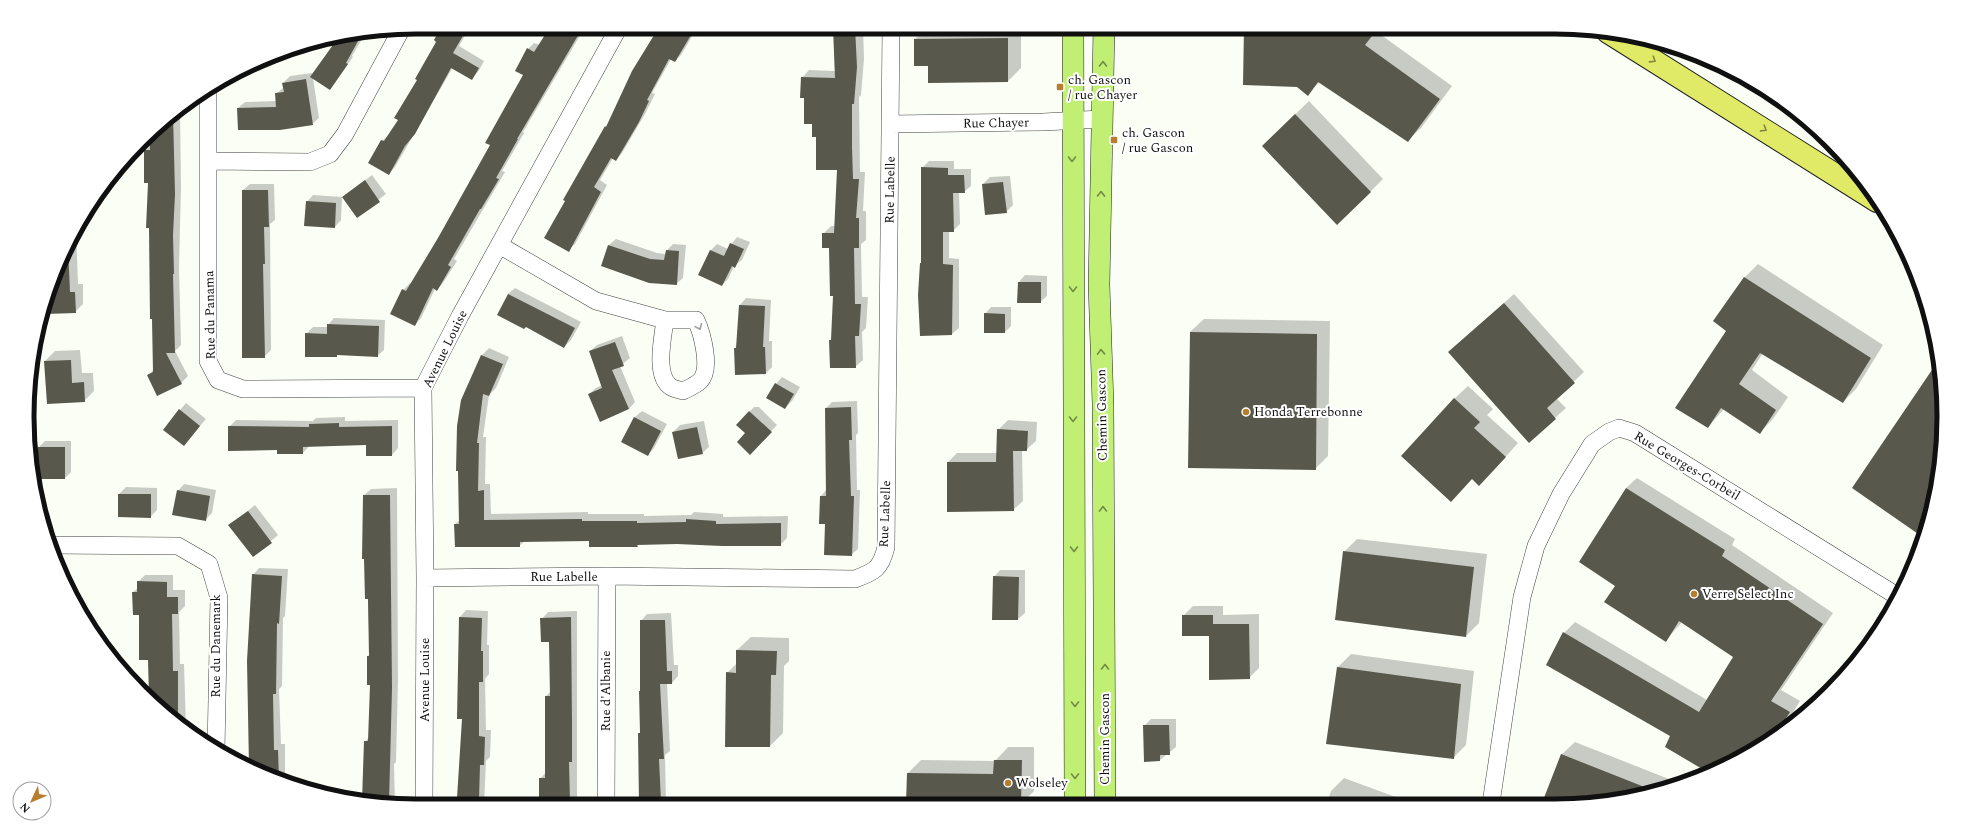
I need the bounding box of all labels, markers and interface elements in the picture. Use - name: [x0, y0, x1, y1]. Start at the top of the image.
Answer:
- one-way arrow: [1649, 56, 1656, 63]
- one-way arrow: [1099, 61, 1107, 67]
- place label: ch. Gascon / rue Chayer: [1068, 70, 1137, 105]
- marker: ch. Gascon / rue Chayer: [1055, 82, 1065, 92]
- street label: Rue Chayer: [963, 112, 1029, 134]
- place label: ch. Gascon / rue Gascon: [1122, 123, 1194, 158]
- one-way arrow: [1759, 125, 1766, 132]
- marker: ch. Gascon / rue Gascon: [1109, 135, 1119, 145]
- street label: Rue Labelle: [879, 156, 901, 224]
- one-way arrow: [1068, 156, 1076, 162]
- one-way arrow: [1097, 191, 1106, 197]
- street label: Rue du Panama: [199, 270, 221, 360]
- one-way arrow: [1069, 286, 1077, 292]
- street label: Avenue Louise: [417, 307, 473, 391]
- one-way arrow: [694, 323, 702, 330]
- one-way arrow: [1097, 349, 1105, 355]
- street label: Chemin Gascon: [1091, 368, 1113, 461]
- place label: Honda Terrebonne: [1254, 402, 1363, 422]
- marker: Honda Terrebonne: [1241, 407, 1251, 417]
- one-way arrow: [1069, 416, 1078, 422]
- street label: Rue Georges-Corbeil: [1630, 426, 1744, 506]
- street label: Rue Labelle: [874, 480, 896, 548]
- one-way arrow: [1099, 506, 1107, 512]
- one-way arrow: [1070, 546, 1078, 552]
- street label: Rue Labelle: [530, 567, 598, 587]
- place label: Verre Select Inc: [1702, 584, 1794, 604]
- marker: Verre Select Inc: [1689, 589, 1699, 599]
- street label: Rue du Danemark: [206, 594, 226, 698]
- street label: Avenue Louise: [415, 638, 435, 722]
- street label: Rue d'Albanie: [596, 651, 616, 731]
- one-way arrow: [1100, 664, 1109, 670]
- street label: Chemin Gascon: [1095, 693, 1115, 785]
- one-way arrow: [1071, 701, 1079, 707]
- place label: Wolseley: [1016, 773, 1068, 793]
- one-way arrow: [1071, 773, 1079, 779]
- marker: Wolseley: [1003, 778, 1013, 788]
- north arrow: [12, 781, 52, 821]
- text: N: [16, 798, 34, 817]

